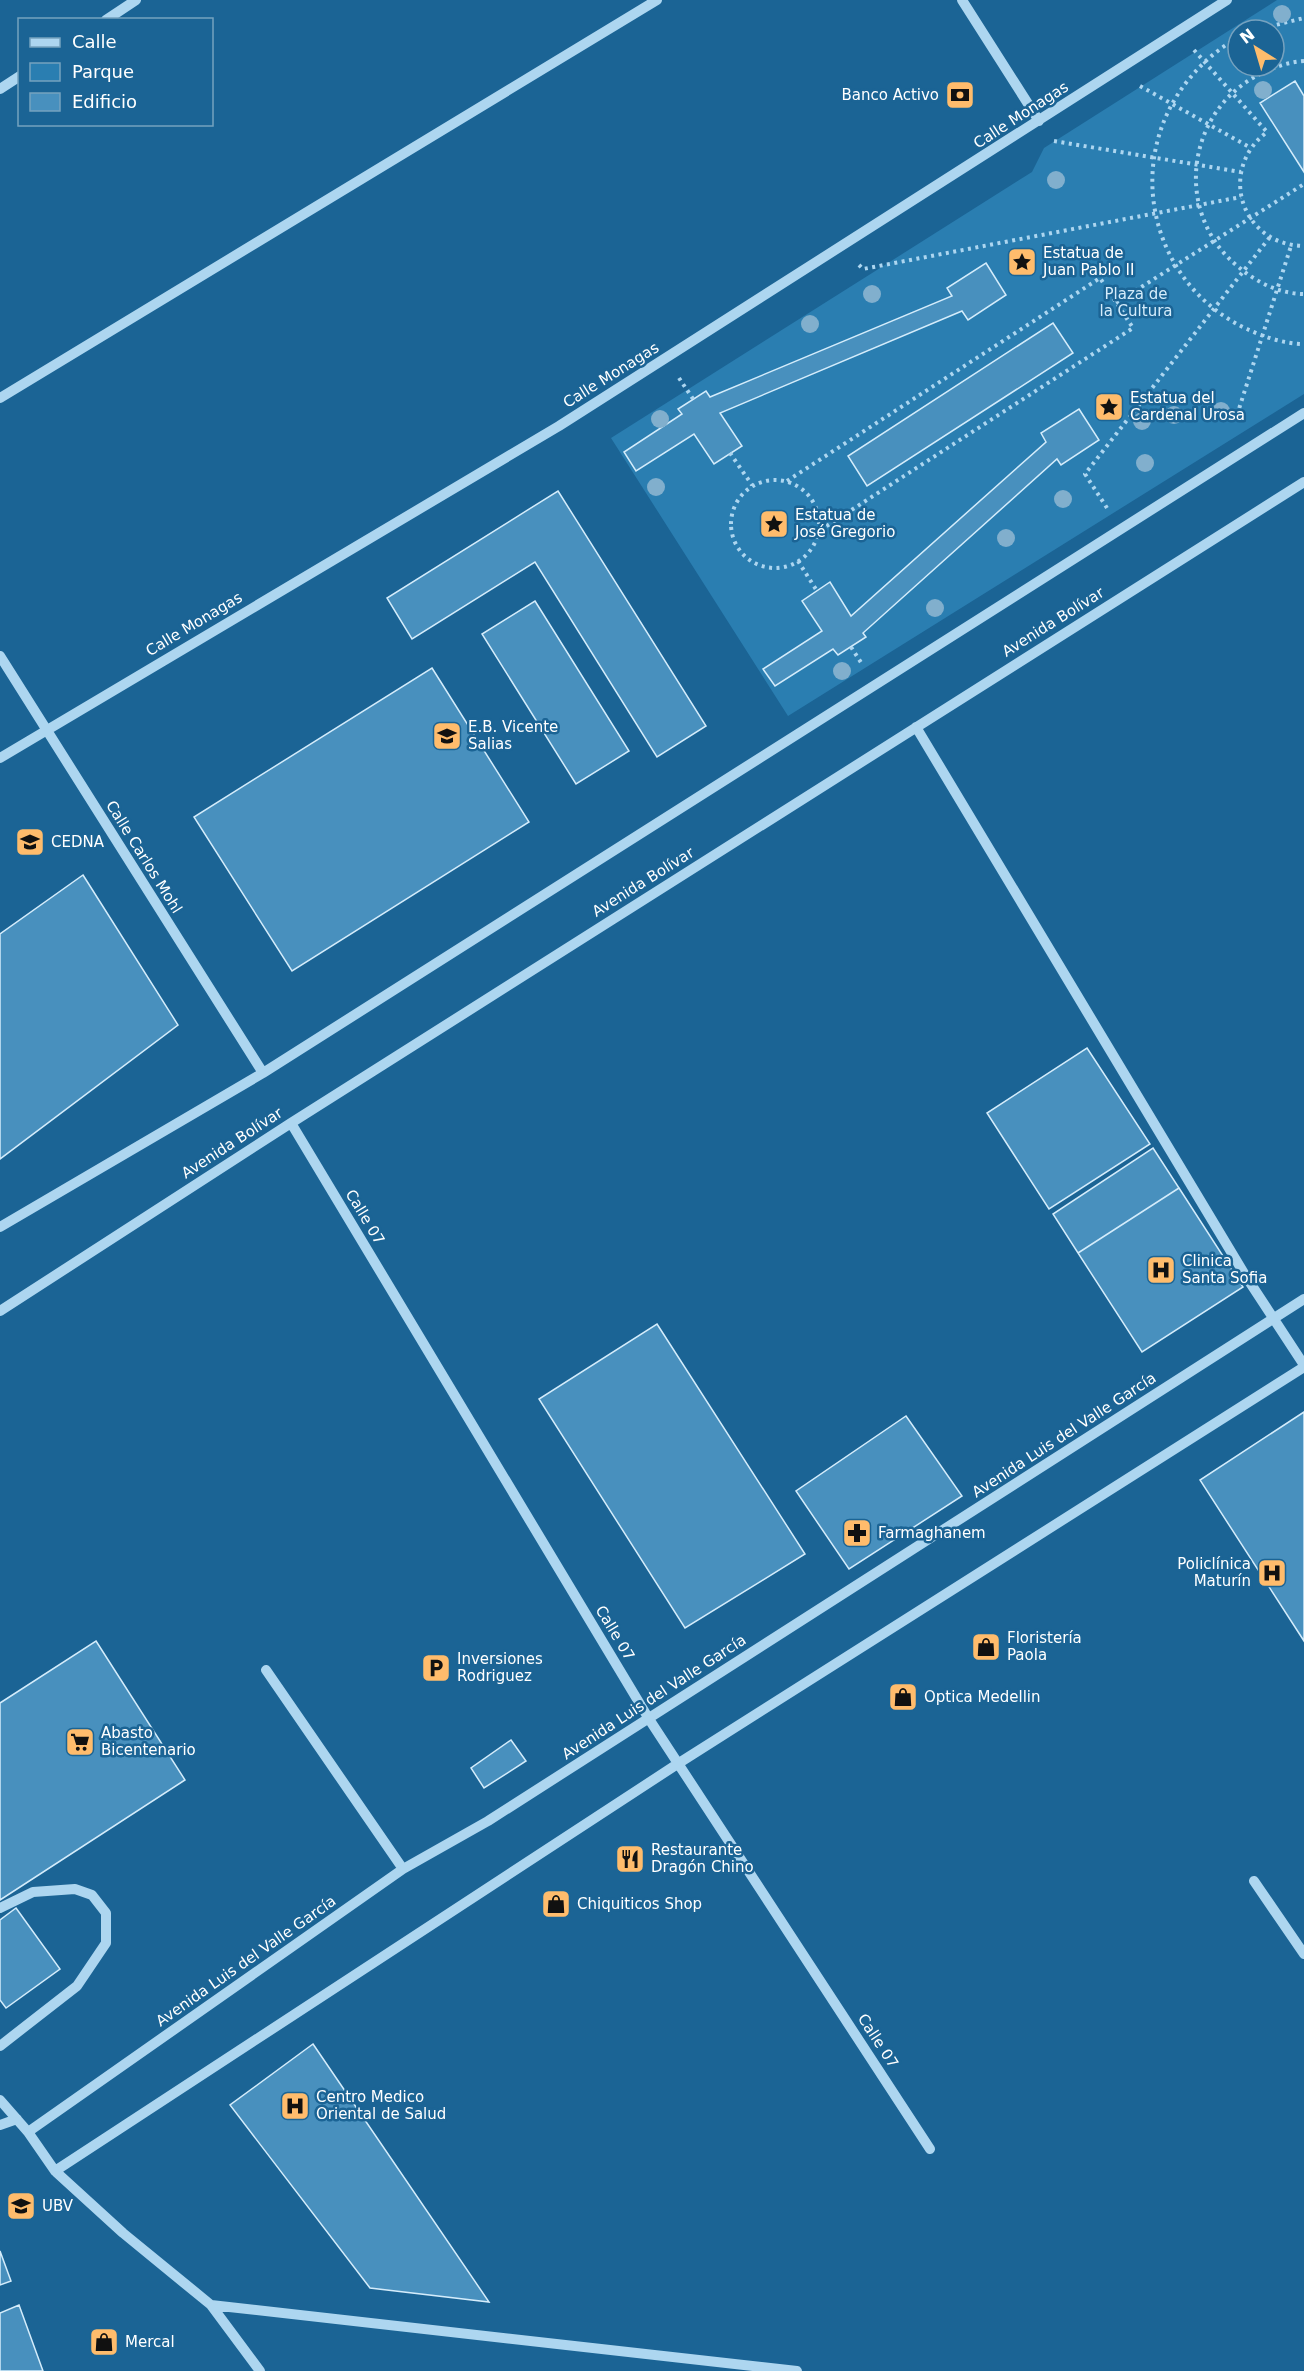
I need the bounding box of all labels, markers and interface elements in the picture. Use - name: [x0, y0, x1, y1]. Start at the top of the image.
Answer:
- legend: [18, 18, 213, 126]
- north arrow: [1226, 18, 1286, 78]
- text: N: [1236, 25, 1258, 48]
- text: Calle: [72, 31, 117, 52]
- text: Parque: [72, 61, 134, 82]
- street label: Calle Monagas: [970, 78, 1072, 152]
- bank icon: Banco Activo: [944, 79, 976, 111]
- place label: Banco Activo: [841, 86, 939, 104]
- text: Edificio: [72, 91, 137, 112]
- place label: Estatua de Juan Pablo II: [1042, 244, 1134, 279]
- place icon: Estatua de Juan Pablo II: [1006, 246, 1038, 278]
- park label: Plaza de la Cultura: [1099, 285, 1173, 320]
- street label: Calle Monagas: [560, 338, 662, 412]
- place label: Estatua del Cardenal Urosa: [1130, 389, 1245, 424]
- place icon: Estatua del Cardenal Urosa: [1093, 391, 1125, 423]
- place label: Estatua de José Gregorio: [794, 506, 895, 541]
- place icon: Estatua de José Gregorio: [758, 508, 790, 540]
- street label: Avenida Bolívar: [999, 583, 1108, 661]
- street label: Calle Monagas: [143, 588, 246, 660]
- place label: E.B. Vicente Salias: [468, 718, 558, 753]
- school or university icon: E.B. Vicente Salias: [431, 720, 463, 752]
- street label: Calle Carlos Mohl: [102, 797, 186, 917]
- school or university icon: CEDNA: [14, 826, 46, 858]
- place label: CEDNA: [51, 833, 105, 851]
- street label: Avenida Bolívar: [589, 843, 698, 921]
- street label: Avenida Bolívar: [178, 1103, 287, 1182]
- street label: Calle 07: [342, 1186, 388, 1248]
- place label: Clinica Santa Sofia: [1182, 1252, 1267, 1287]
- hospital icon: Clinica Santa Sofia: [1145, 1254, 1177, 1286]
- street label: Avenida Luis del Valle García: [969, 1369, 1159, 1501]
- pharmacy icon: Farmaghanem: [841, 1517, 873, 1549]
- place label: Farmaghanem: [878, 1524, 986, 1542]
- place label: Policlínica Maturín: [1177, 1555, 1251, 1590]
- hospital icon: Policlínica Maturín: [1256, 1557, 1288, 1589]
- street label: Calle 07: [592, 1602, 638, 1664]
- place label: Floristería Paola: [1007, 1629, 1082, 1664]
- street label: Avenida Luis del Valle García: [559, 1631, 749, 1763]
- shop icon: Floristería Paola: [970, 1631, 1002, 1663]
- place label: Inversiones Rodriguez: [457, 1650, 543, 1685]
- parking icon: Inversiones Rodriguez: [420, 1652, 452, 1684]
- shop icon: Optica Medellin: [887, 1681, 919, 1713]
- place label: Optica Medellin: [924, 1688, 1041, 1706]
- place label: Abasto Bicentenario: [101, 1724, 196, 1759]
- supermarket icon: Abasto Bicentenario: [64, 1726, 96, 1758]
- place label: Restaurante Dragón Chino: [651, 1841, 754, 1876]
- restaurant icon: Restaurante Dragón Chino: [614, 1843, 646, 1875]
- shop icon: Chiquiticos Shop: [540, 1888, 572, 1920]
- street label: Avenida Luis del Valle García: [153, 1892, 339, 2030]
- place label: Chiquiticos Shop: [577, 1895, 702, 1913]
- street label: Calle 07: [854, 2010, 902, 2072]
- place label: Centro Medico Oriental de Salud: [316, 2088, 446, 2123]
- hospital icon: Centro Medico Oriental de Salud: [279, 2090, 311, 2122]
- school or university icon: UBV: [5, 2190, 37, 2222]
- place label: UBV: [42, 2197, 74, 2215]
- shop icon: Mercal: [88, 2326, 120, 2358]
- place label: Mercal: [125, 2333, 175, 2351]

